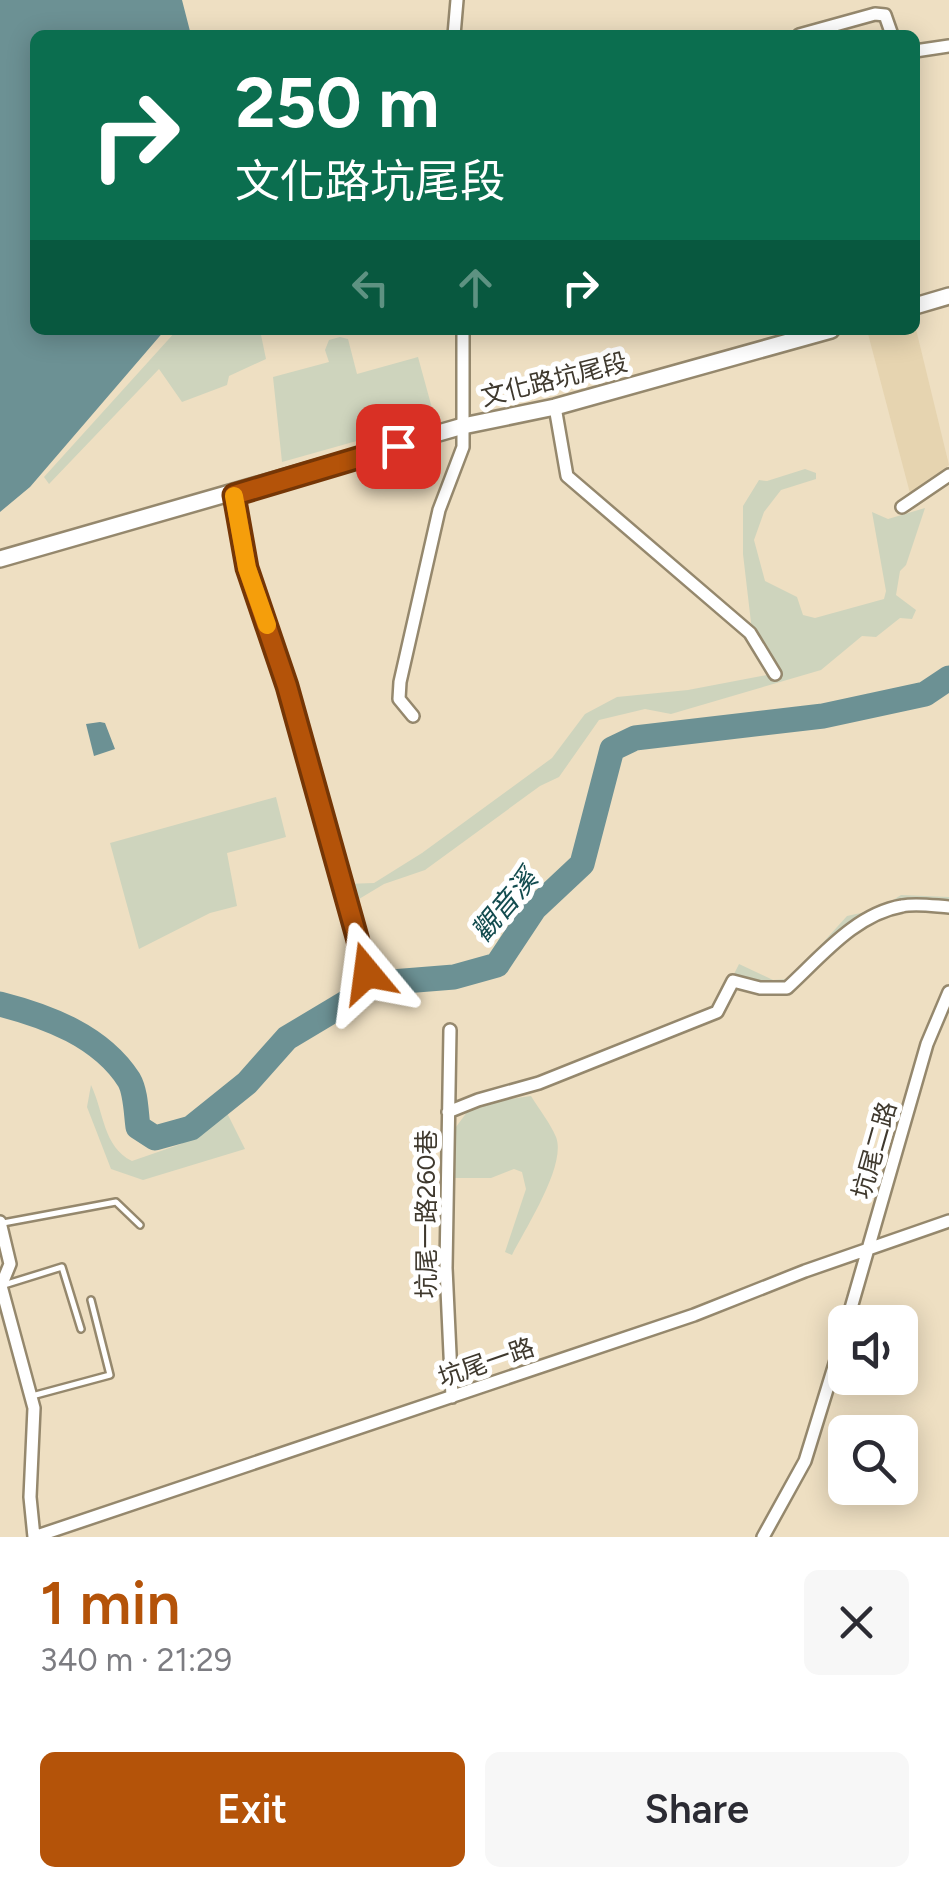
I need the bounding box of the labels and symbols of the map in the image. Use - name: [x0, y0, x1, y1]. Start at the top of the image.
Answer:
- street label: 文化路坑尾段: [478, 346, 630, 412]
- pin: [356, 404, 441, 489]
- water label: 觀音溪: [464, 859, 547, 948]
- position arrow: [315, 921, 419, 1025]
- street label: 坑尾二路: [846, 1098, 902, 1202]
- street label: 坑尾一路260巷: [411, 1129, 441, 1299]
- street label: 坑尾一路: [434, 1332, 538, 1392]

